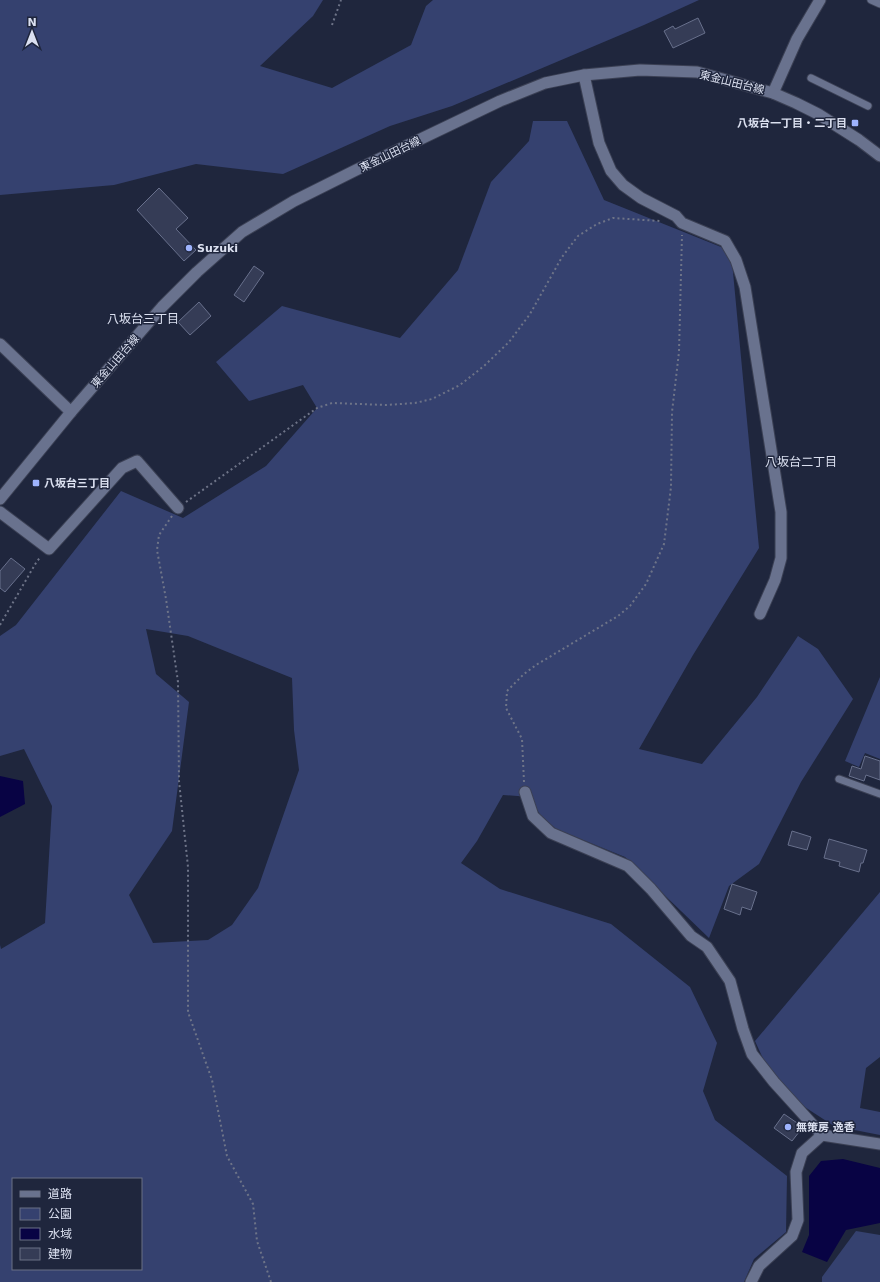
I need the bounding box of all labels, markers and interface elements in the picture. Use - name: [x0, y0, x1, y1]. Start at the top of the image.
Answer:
- north arrow: [12, 12, 52, 52]
- text: N: [27, 16, 37, 29]
- street label: 東金山田台線: [698, 68, 765, 97]
- place label: 八坂台一丁目・二丁目: [737, 117, 847, 130]
- marker: 八坂台一丁目・二丁目: [850, 118, 860, 128]
- street label: 東金山田台線: [358, 134, 423, 175]
- place label: Suzuki: [197, 242, 238, 255]
- marker: Suzuki: [184, 243, 194, 253]
- district label: 八坂台三丁目: [107, 312, 179, 326]
- street label: 東金山田台線: [89, 332, 142, 390]
- district label: 八坂台二丁目: [765, 455, 837, 469]
- place label: 八坂台三丁目: [44, 477, 110, 490]
- marker: 八坂台三丁目: [31, 478, 41, 488]
- place label: 無策房 逸香: [796, 1121, 855, 1134]
- marker: 無策房 逸香: [783, 1122, 793, 1132]
- legend: [12, 1178, 142, 1270]
- text: 道路: [48, 1187, 72, 1201]
- text: 公園: [48, 1207, 72, 1221]
- text: 水域: [48, 1227, 72, 1241]
- text: 建物: [48, 1247, 72, 1261]

